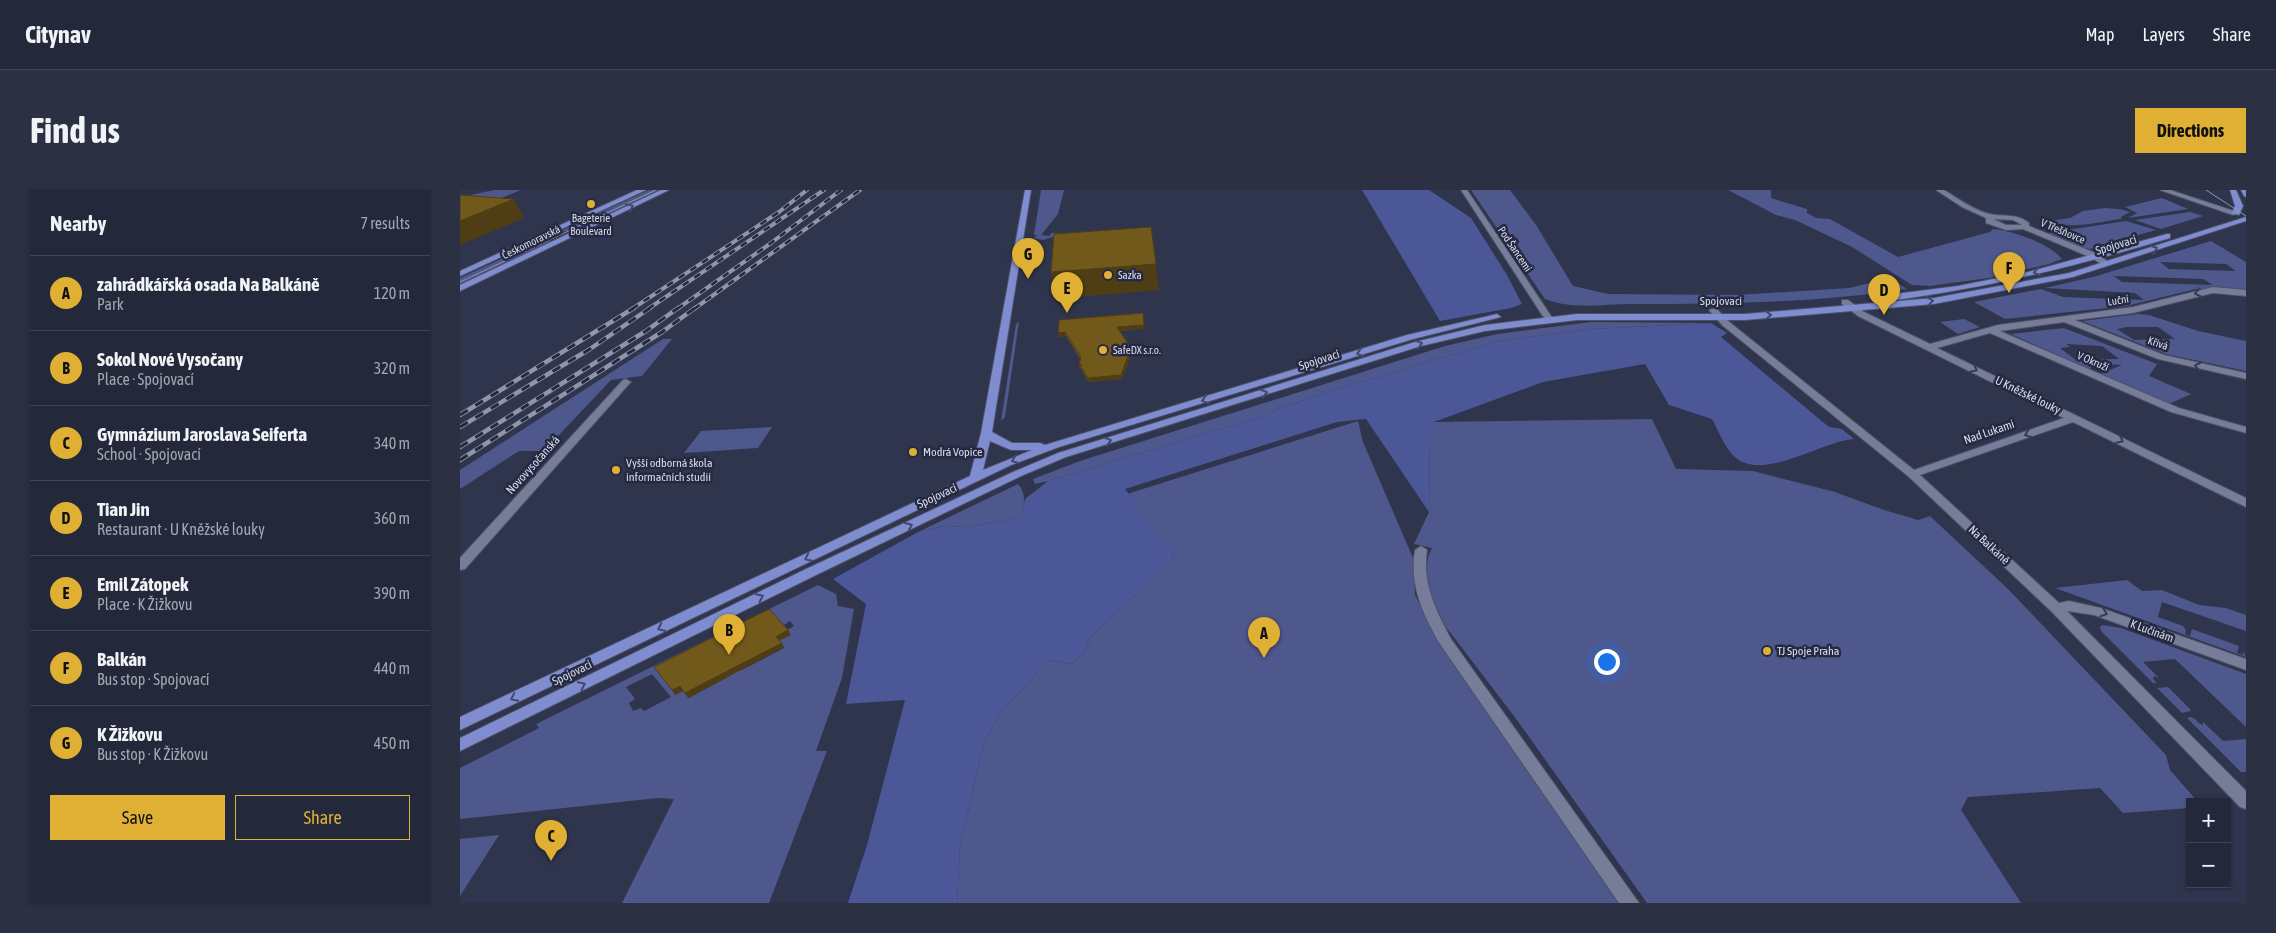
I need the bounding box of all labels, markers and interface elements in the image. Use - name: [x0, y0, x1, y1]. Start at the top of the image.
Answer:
- text: Citynav: [25, 21, 91, 48]
- text: Map: [2085, 24, 2114, 45]
- text: Layers: [2142, 24, 2185, 45]
- text: Share: [2213, 24, 2251, 45]
- button: Directions: [2135, 108, 2246, 153]
- text: Find us: [30, 110, 120, 150]
- marker: Bageterie Boulevard: [585, 198, 597, 210]
- one-way arrow: [625, 203, 634, 213]
- text: Nearby: [50, 211, 106, 235]
- place label: Bageterie Boulevard: [570, 212, 612, 237]
- text: 7 results: [360, 214, 410, 232]
- street label: V Třešňovce: [2039, 216, 2087, 246]
- street label: Českomoravská: [500, 223, 562, 261]
- street label: Pod Šancemi: [1496, 224, 1534, 274]
- street label: Spojovací: [2094, 232, 2138, 258]
- pin: G: [1012, 238, 1044, 279]
- one-way arrow: [2149, 245, 2158, 255]
- pin: F: [1993, 252, 2025, 293]
- one-way arrow: [2032, 266, 2041, 277]
- marker: Sazka: [1102, 269, 1114, 281]
- place label: Sazka: [1118, 269, 1142, 281]
- pin: E: [1051, 272, 1083, 313]
- text: zahrádkářská osada Na Balkáně: [97, 273, 320, 295]
- pin: D: [1868, 274, 1900, 315]
- text: A: [62, 284, 70, 302]
- text: 120 m: [374, 284, 410, 302]
- one-way arrow: [2193, 287, 2202, 298]
- street label: Luční: [2106, 292, 2130, 308]
- street label: Spojovací: [1700, 294, 1742, 308]
- text: Park: [97, 295, 124, 313]
- one-way arrow: [1926, 296, 1934, 307]
- one-way arrow: [1764, 310, 1772, 321]
- street label: Křivá: [2146, 334, 2170, 352]
- one-way arrow: [1414, 340, 1422, 350]
- marker: SafeDX s.r.o.: [1097, 344, 1109, 356]
- place label: SafeDX s.r.o.: [1113, 344, 1161, 356]
- street label: Spojovací: [1297, 347, 1341, 373]
- one-way arrow: [1356, 347, 1365, 357]
- text: Sokol Nové Vysočany: [97, 348, 243, 370]
- street label: V Okruží: [2075, 349, 2111, 373]
- text: B: [62, 359, 70, 377]
- text: 320 m: [374, 359, 410, 377]
- one-way arrow: [2194, 361, 2203, 372]
- one-way arrow: [1968, 362, 1977, 372]
- text: Place · Spojovací: [97, 370, 194, 388]
- street label: U Kněžské louky: [1993, 373, 2063, 417]
- one-way arrow: [1259, 389, 1267, 399]
- one-way arrow: [1201, 395, 1209, 405]
- street label: Nad Lukami: [1962, 417, 2016, 447]
- text: Gymnázium Jaroslava Seiferta: [97, 423, 307, 445]
- one-way arrow: [2025, 428, 2033, 438]
- street label: Novovysočanská: [503, 433, 563, 497]
- text: C: [62, 434, 70, 452]
- text: 340 m: [374, 434, 410, 452]
- one-way arrow: [2114, 434, 2123, 444]
- one-way arrow: [1104, 436, 1112, 446]
- text: School · Spojovací: [97, 445, 201, 463]
- place label: Modrá Vopice: [923, 445, 982, 459]
- marker: Modrá Vopice: [907, 446, 919, 458]
- one-way arrow: [1011, 454, 1019, 464]
- place label: Vyšší odborná škola informačních studií: [626, 456, 713, 484]
- marker: Vyšší odborná škola informačních studií: [610, 464, 622, 476]
- street label: Spojovací: [915, 481, 959, 511]
- text: Tian Jin: [97, 498, 150, 520]
- text: D: [62, 509, 70, 527]
- text: 360 m: [374, 509, 410, 527]
- text: Restaurant · U Kněžské louky: [97, 520, 265, 538]
- one-way arrow: [904, 522, 913, 532]
- street label: Na Balkáně: [1966, 523, 2012, 567]
- one-way arrow: [804, 552, 813, 562]
- text: Emil Zátopek: [97, 573, 188, 595]
- text: E: [63, 584, 69, 602]
- text: 390 m: [374, 584, 410, 602]
- one-way arrow: [754, 594, 763, 604]
- text: Place · K Žižkovu: [97, 595, 193, 613]
- one-way arrow: [2099, 607, 2107, 617]
- pin: B: [713, 614, 745, 655]
- pin: A: [1248, 617, 1280, 658]
- street label: K Lučinám: [2128, 617, 2176, 645]
- one-way arrow: [657, 622, 666, 633]
- place label: TJ Spoje Praha: [1777, 644, 1839, 658]
- marker: TJ Spoje Praha: [1761, 645, 1773, 657]
- text: Balkán: [97, 648, 146, 670]
- your location: [1594, 649, 1620, 675]
- street label: Spojovací: [550, 657, 594, 689]
- text: F: [63, 659, 69, 677]
- text: 440 m: [374, 659, 410, 677]
- text: Bus stop · Spojovací: [97, 670, 210, 688]
- one-way arrow: [577, 680, 586, 691]
- one-way arrow: [510, 692, 519, 703]
- text: K Žižkovu: [97, 723, 162, 745]
- text: G: [62, 734, 70, 752]
- text: 450 m: [374, 734, 410, 752]
- text: Bus stop · K Žižkovu: [97, 745, 208, 763]
- button: Save: [50, 795, 225, 840]
- button: Share: [235, 795, 410, 840]
- map controls: [2186, 798, 2231, 888]
- button: +: [2186, 798, 2231, 843]
- pin: C: [535, 820, 567, 861]
- button: −: [2186, 843, 2231, 888]

